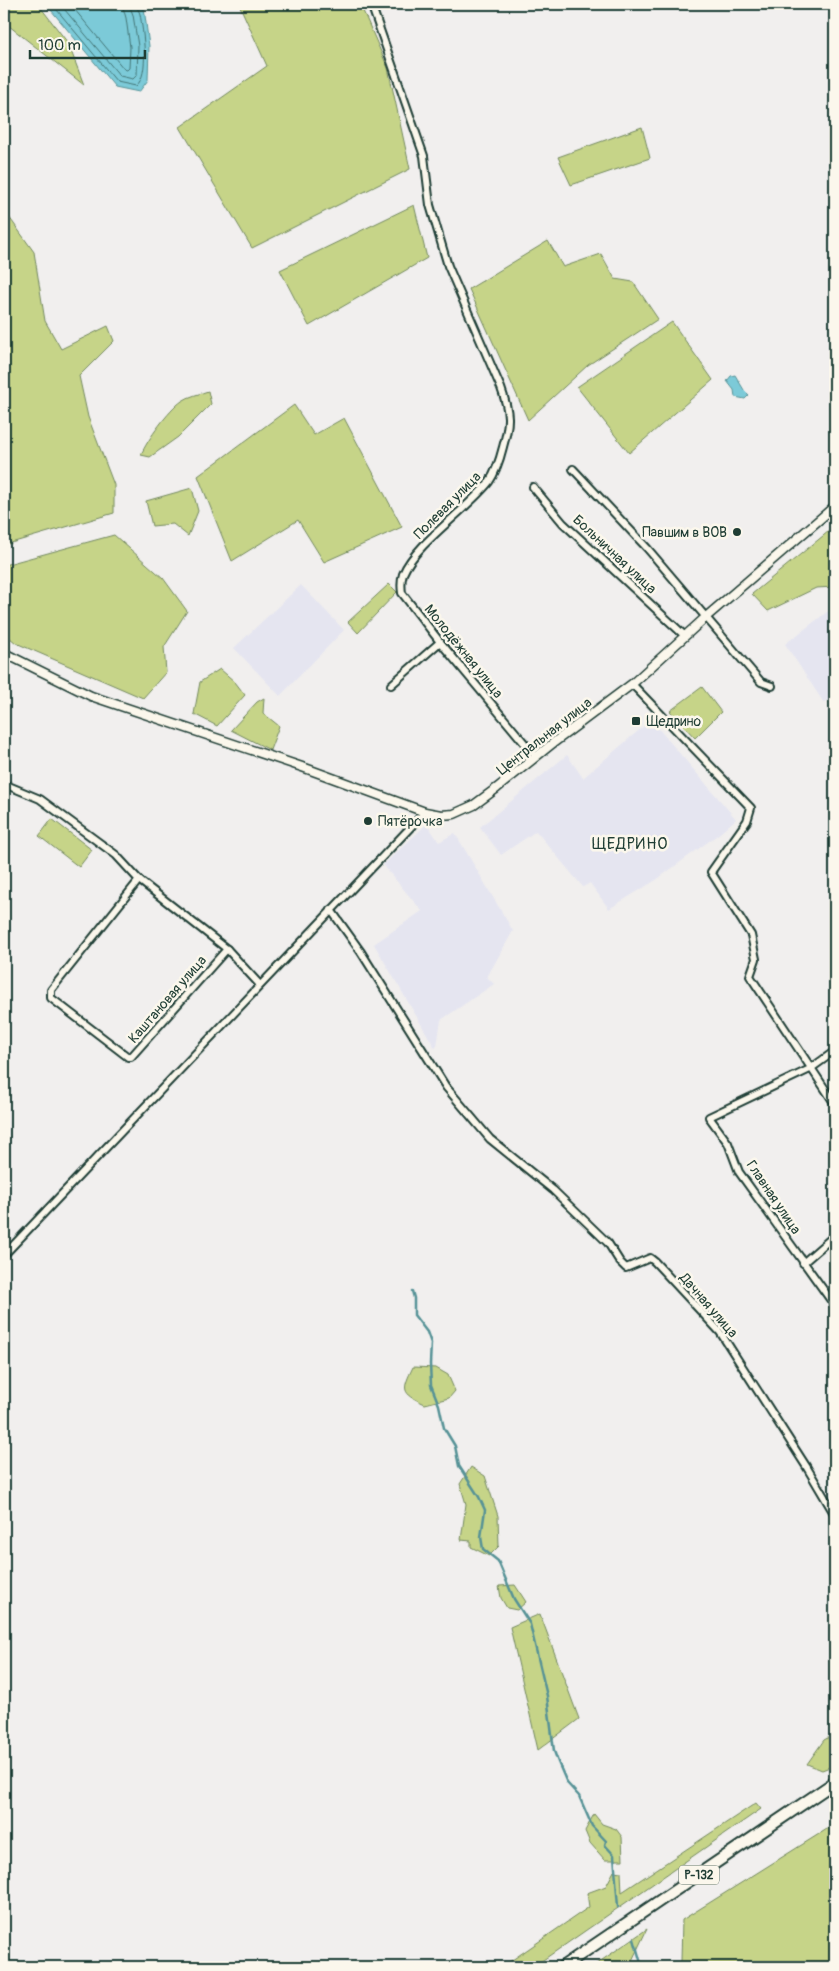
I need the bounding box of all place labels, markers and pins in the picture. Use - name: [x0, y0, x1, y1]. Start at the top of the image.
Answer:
- place label: Павшим в ВОВ: [642, 524, 727, 541]
- marker: Павшим в ВОВ: [731, 526, 743, 538]
- place label: Щедрино: [646, 713, 702, 730]
- marker: Щедрино: [630, 715, 642, 727]
- place label: Пятёрочка: [378, 813, 442, 830]
- marker: Пятёрочка: [362, 815, 374, 827]

